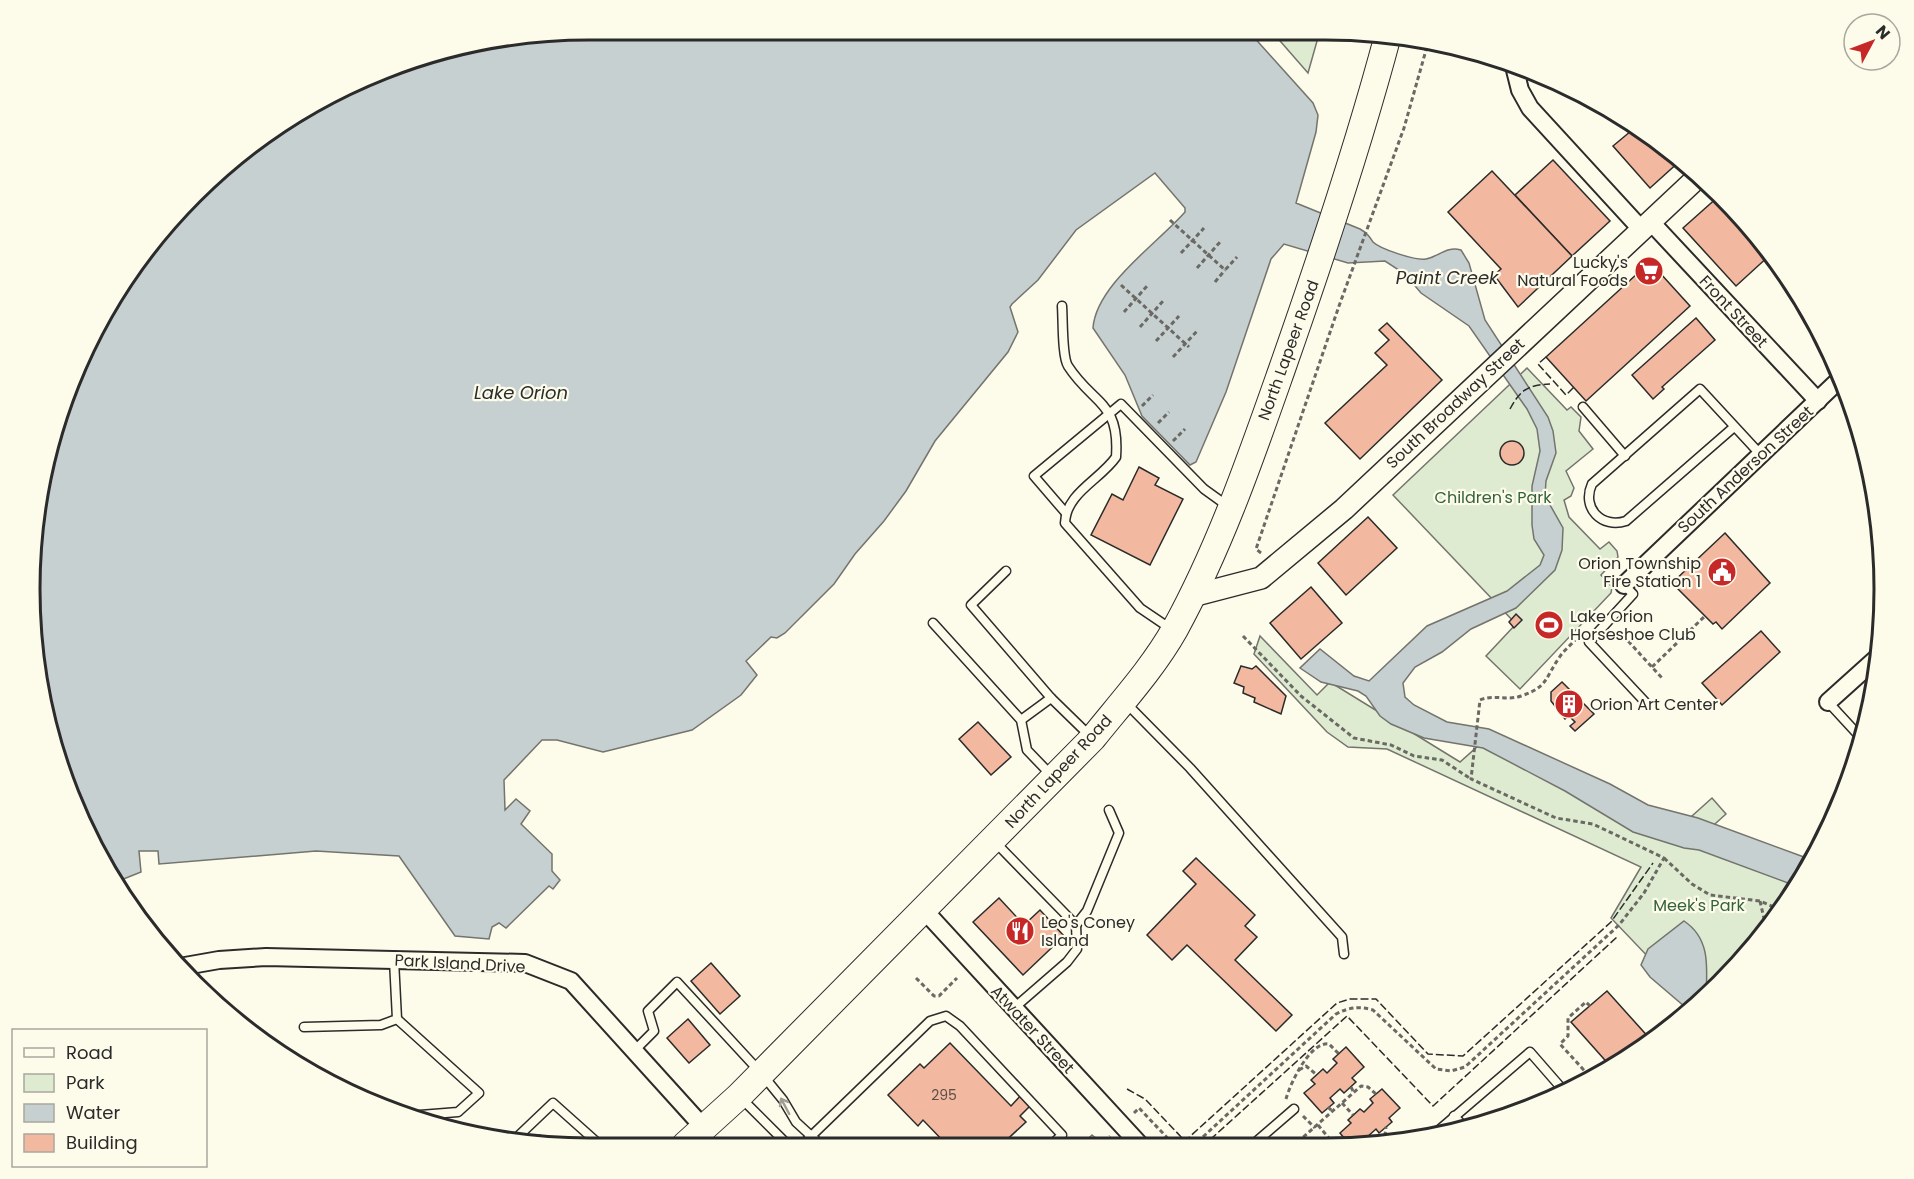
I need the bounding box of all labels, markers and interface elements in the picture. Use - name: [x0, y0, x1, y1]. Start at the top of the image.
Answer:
- north arrow: [1842, 12, 1902, 72]
- text: N: [1870, 20, 1896, 45]
- place label: Lucky's Natural Foods: [1517, 251, 1628, 292]
- supermarket icon: Lucky's Natural Foods: [1633, 255, 1665, 287]
- water label: Paint Creek: [1396, 265, 1499, 290]
- street label: Front Street: [1694, 270, 1773, 353]
- street label: North Lapeer Road: [1252, 277, 1325, 424]
- street label: South Broadway Street: [1381, 333, 1530, 474]
- water label: Lake Orion: [474, 380, 568, 405]
- street label: South Anderson Street: [1672, 400, 1818, 538]
- park label: Children's Park: [1435, 486, 1552, 509]
- place label: Orion Township Fire Station 1: [1578, 552, 1701, 593]
- public building icon: Orion Township Fire Station 1: [1706, 556, 1738, 588]
- place label: Lake Orion Horseshoe Club: [1570, 605, 1696, 646]
- sports icon: Lake Orion Horseshoe Club: [1533, 609, 1565, 641]
- building icon: Orion Art Center: [1553, 688, 1585, 720]
- place label: Orion Art Center: [1590, 693, 1718, 716]
- street label: North Lapeer Road: [999, 709, 1117, 833]
- park label: Meek's Park: [1653, 894, 1745, 917]
- place label: Leo's Coney Island: [1041, 911, 1135, 952]
- restaurant icon: Leo's Coney Island: [1004, 915, 1036, 947]
- street label: Park Island Drive: [394, 949, 526, 978]
- street label: Atwater Street: [986, 980, 1080, 1079]
- legend: [12, 1029, 207, 1167]
- text: Road: [66, 1040, 113, 1065]
- text: Park: [66, 1070, 105, 1095]
- house number: 295: [931, 1085, 957, 1105]
- one-way arrow: [779, 1097, 791, 1115]
- text: Water: [66, 1100, 120, 1125]
- text: Building: [66, 1130, 138, 1155]

